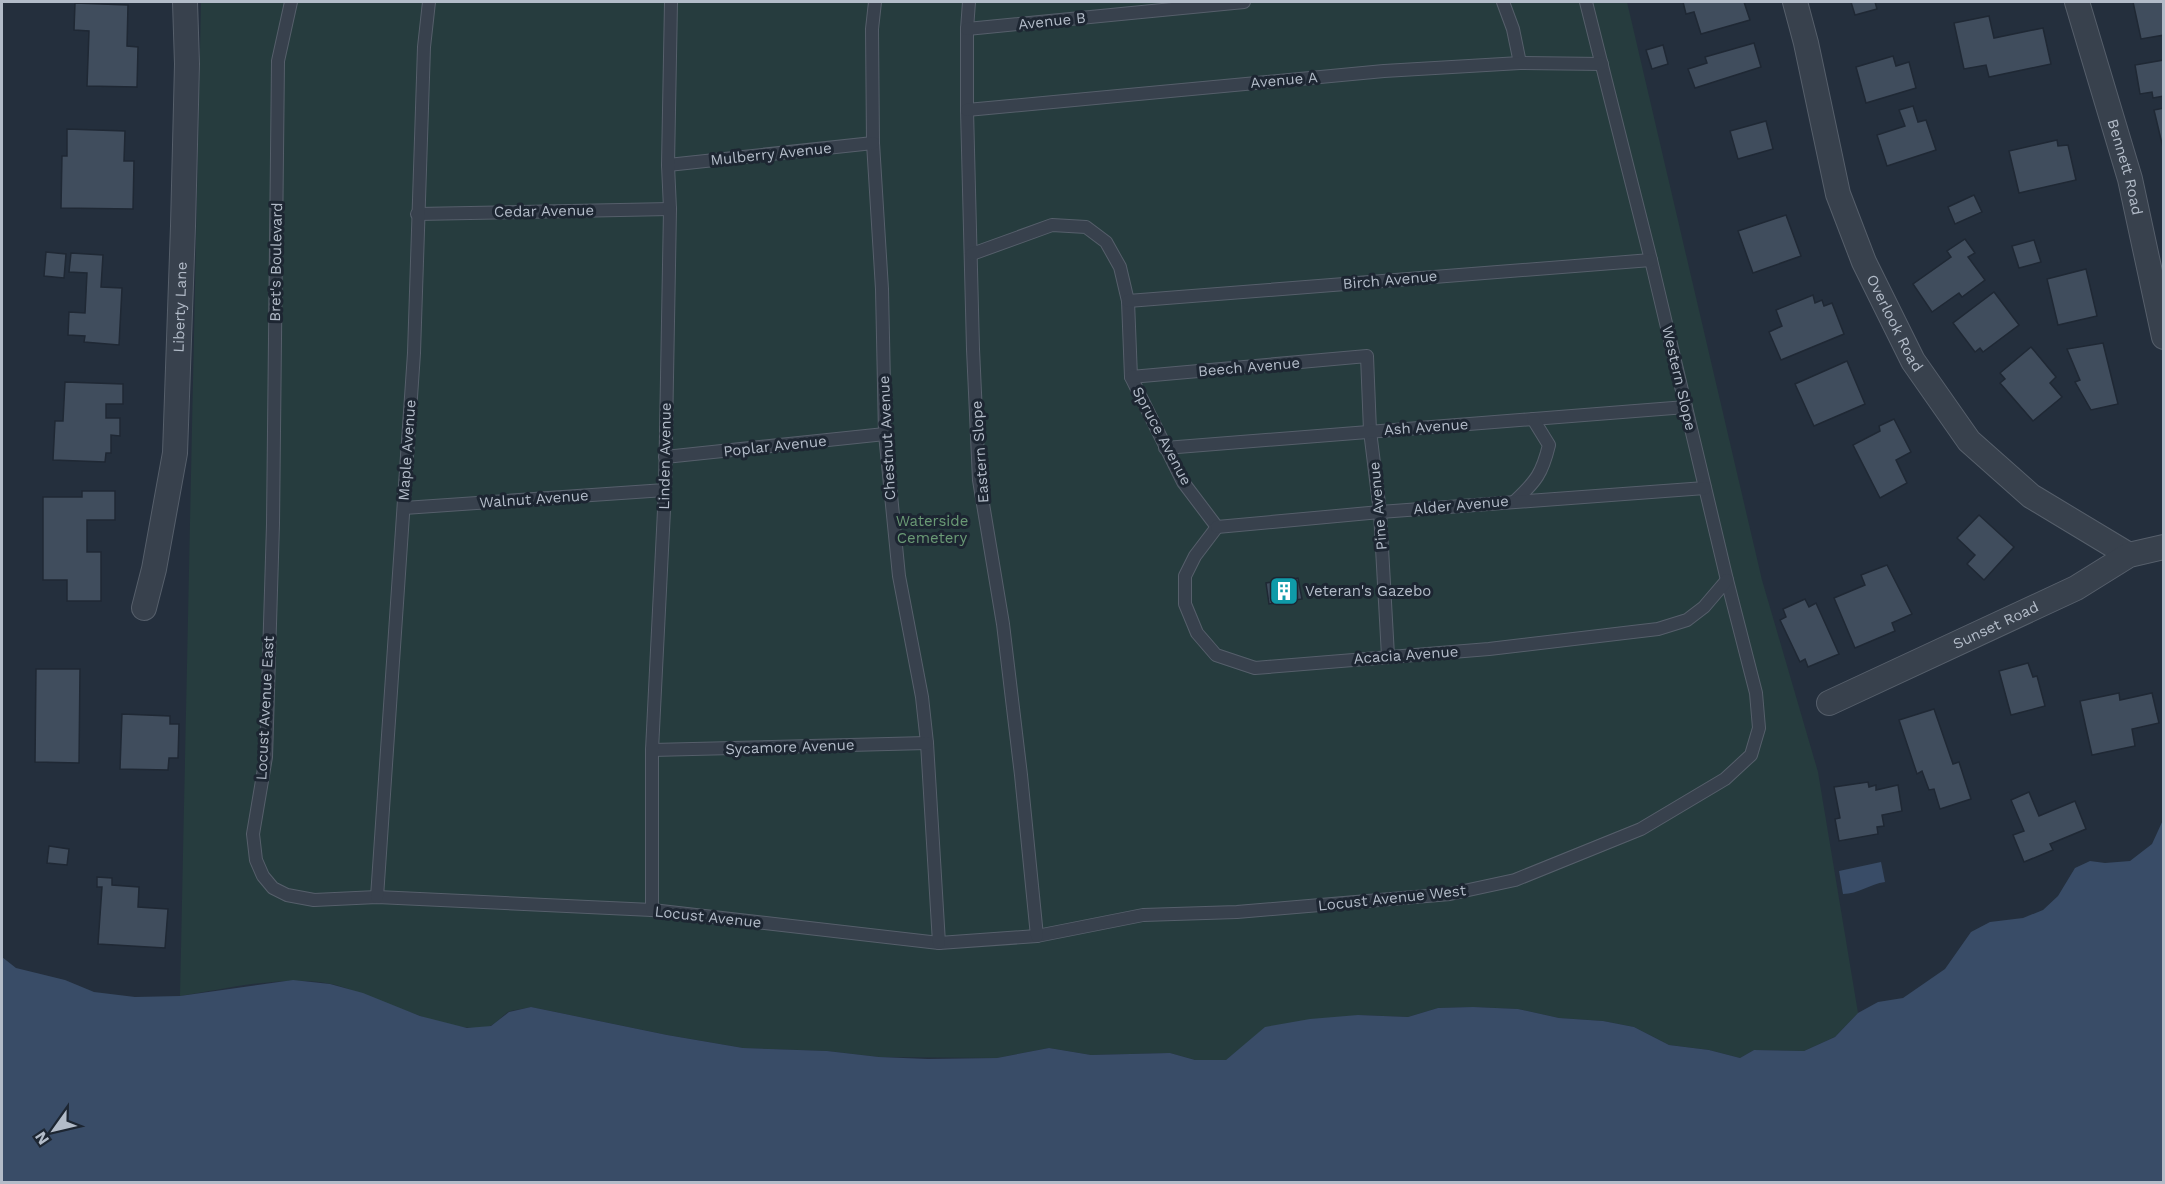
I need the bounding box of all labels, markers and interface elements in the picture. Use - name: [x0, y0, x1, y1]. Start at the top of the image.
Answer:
- street label: Avenue B: [1017, 8, 1087, 34]
- street label: Avenue A: [1250, 68, 1318, 92]
- street label: Bennett Road: [2104, 117, 2147, 217]
- street label: Mulberry Avenue: [710, 139, 832, 169]
- street label: Cedar Avenue: [494, 201, 594, 221]
- street label: Bret's Boulevard: [266, 202, 286, 322]
- street label: Liberty Lane: [170, 261, 191, 353]
- street label: Birch Avenue: [1342, 267, 1438, 293]
- street label: Overlook Road: [1863, 272, 1927, 375]
- street label: Western Slope: [1658, 324, 1700, 432]
- street label: Beech Avenue: [1197, 354, 1301, 380]
- street label: Chestnut Avenue: [875, 375, 899, 501]
- street label: Spruce Avenue: [1128, 384, 1196, 488]
- street label: Maple Avenue: [394, 399, 420, 501]
- street label: Eastern Slope: [967, 400, 993, 504]
- street label: Linden Avenue: [655, 402, 675, 510]
- street label: Ash Avenue: [1383, 415, 1469, 439]
- street label: Poplar Avenue: [722, 432, 828, 460]
- street label: Pine Avenue: [1365, 461, 1391, 551]
- street label: Walnut Avenue: [479, 486, 589, 512]
- street label: Alder Avenue: [1412, 492, 1510, 518]
- park label: Waterside Cemetery: [896, 512, 968, 547]
- building icon: Veteran's Gazebo: [1268, 575, 1300, 607]
- place label: Veteran's Gazebo: [1305, 582, 1431, 600]
- street label: Sunset Road: [1950, 598, 2042, 653]
- street label: Locust Avenue East: [252, 635, 278, 781]
- street label: Acacia Avenue: [1353, 642, 1459, 668]
- street label: Sycamore Avenue: [725, 736, 855, 758]
- street label: Locust Avenue West: [1317, 881, 1468, 915]
- street label: Locust Avenue: [654, 902, 762, 932]
- north arrow: [24, 1100, 84, 1160]
- text: N: [31, 1128, 53, 1148]

